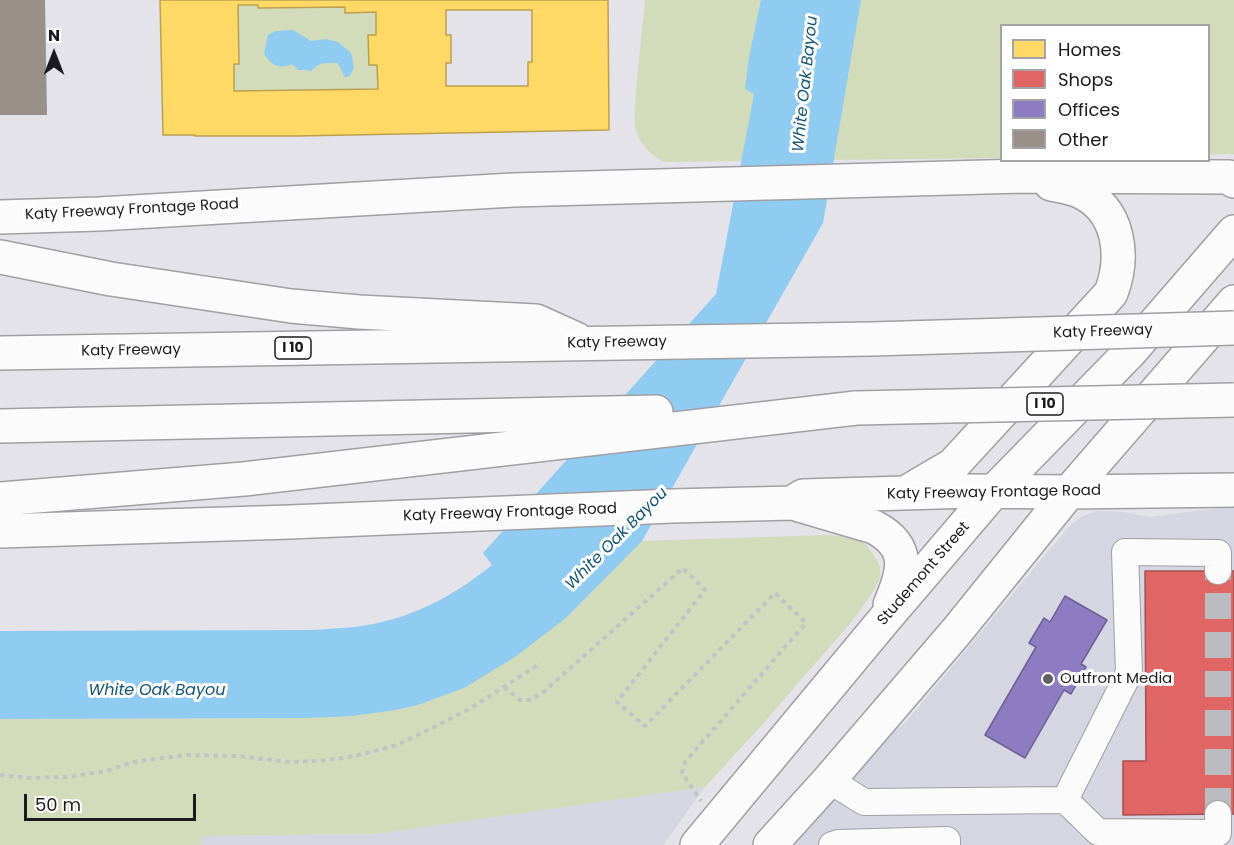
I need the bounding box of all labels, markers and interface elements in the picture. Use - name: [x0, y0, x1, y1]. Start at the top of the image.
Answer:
- water label: White Oak Bayou: [789, 15, 823, 153]
- north arrow: [24, 24, 84, 84]
- text: N: [48, 24, 60, 47]
- legend: [1000, 24, 1210, 162]
- text: Homes: [1058, 37, 1121, 62]
- text: Shops: [1058, 67, 1113, 92]
- text: Offices: [1058, 97, 1120, 122]
- text: Other: [1058, 127, 1108, 152]
- street label: Katy Freeway Frontage Road: [25, 195, 239, 225]
- street label: Katy Freeway: [1053, 321, 1153, 343]
- street label: Katy Freeway: [567, 333, 667, 353]
- road number: I 10: [275, 337, 311, 359]
- street label: Katy Freeway: [81, 341, 181, 361]
- road number: I 10: [1027, 393, 1063, 415]
- street label: Katy Freeway Frontage Road: [887, 482, 1101, 504]
- water label: White Oak Bayou: [562, 484, 672, 594]
- street label: Katy Freeway Frontage Road: [403, 500, 617, 526]
- street label: Studemont Street: [874, 519, 974, 629]
- place label: Outfront Media: [1060, 670, 1172, 688]
- marker: Outfront Media: [1041, 672, 1055, 686]
- water label: White Oak Bayou: [89, 681, 225, 701]
- scale bar: [27, 782, 200, 820]
- text: 50 m: [35, 792, 81, 817]

